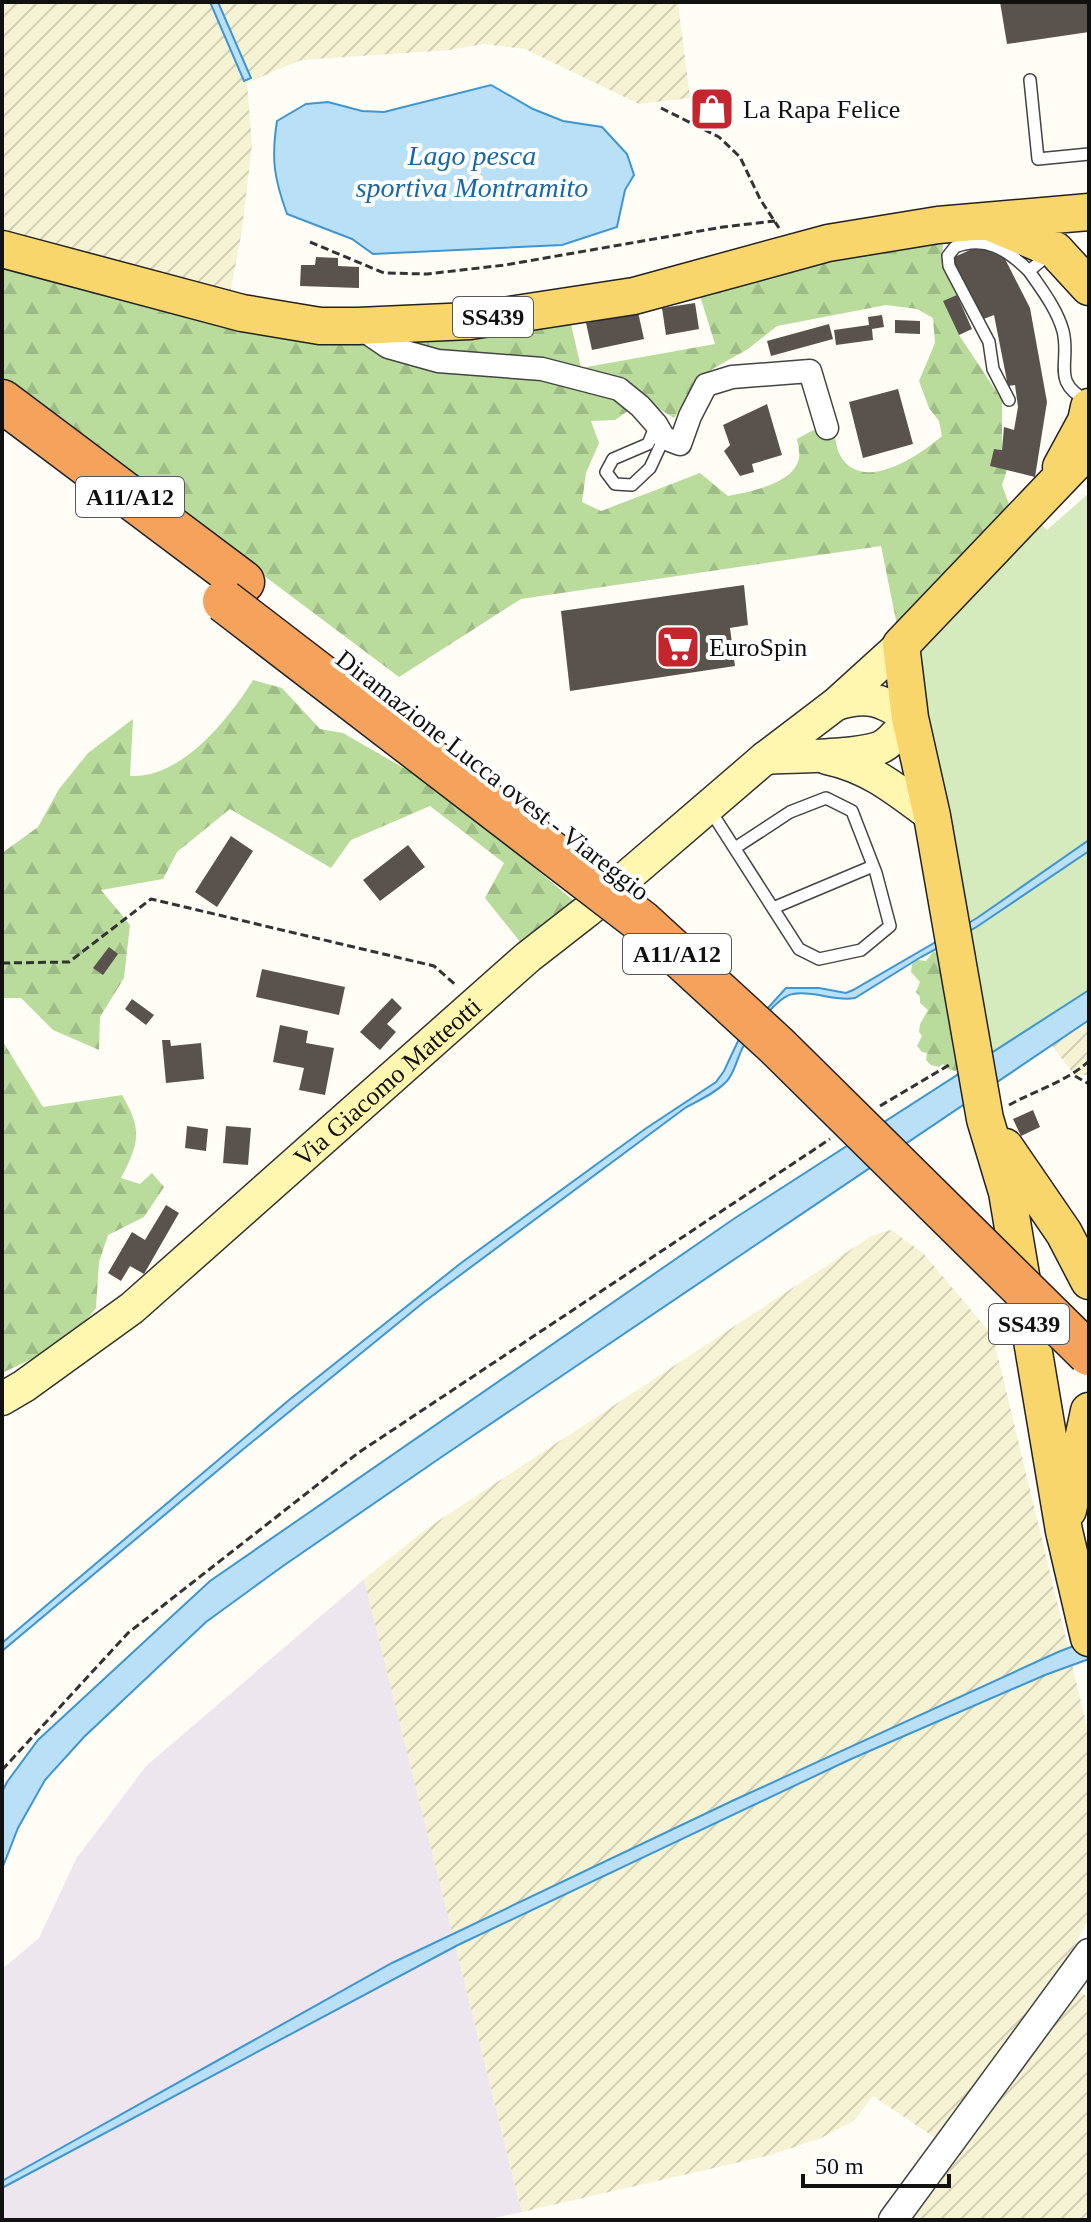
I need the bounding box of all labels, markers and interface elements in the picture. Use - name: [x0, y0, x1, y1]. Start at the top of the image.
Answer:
- shop icon: La Rapa Felice: [688, 85, 736, 133]
- place label: La Rapa Felice: [743, 95, 900, 124]
- water label: Lago pesca sportiva Montramito: [356, 140, 588, 203]
- road number: SS439: [453, 297, 533, 337]
- road number: A11/A12: [76, 477, 184, 517]
- supermarket icon: EuroSpin: [654, 623, 702, 671]
- place label: EuroSpin: [709, 633, 807, 662]
- street label: Diramazione Lucca ovest - Viareggio: [330, 644, 655, 907]
- road number: A11/A12: [623, 934, 731, 974]
- street label: Via Giacomo Matteotti: [288, 992, 487, 1172]
- road number: SS439: [989, 1304, 1069, 1344]
- scale bar: [803, 2138, 949, 2188]
- text: 50 m: [815, 2153, 864, 2179]

